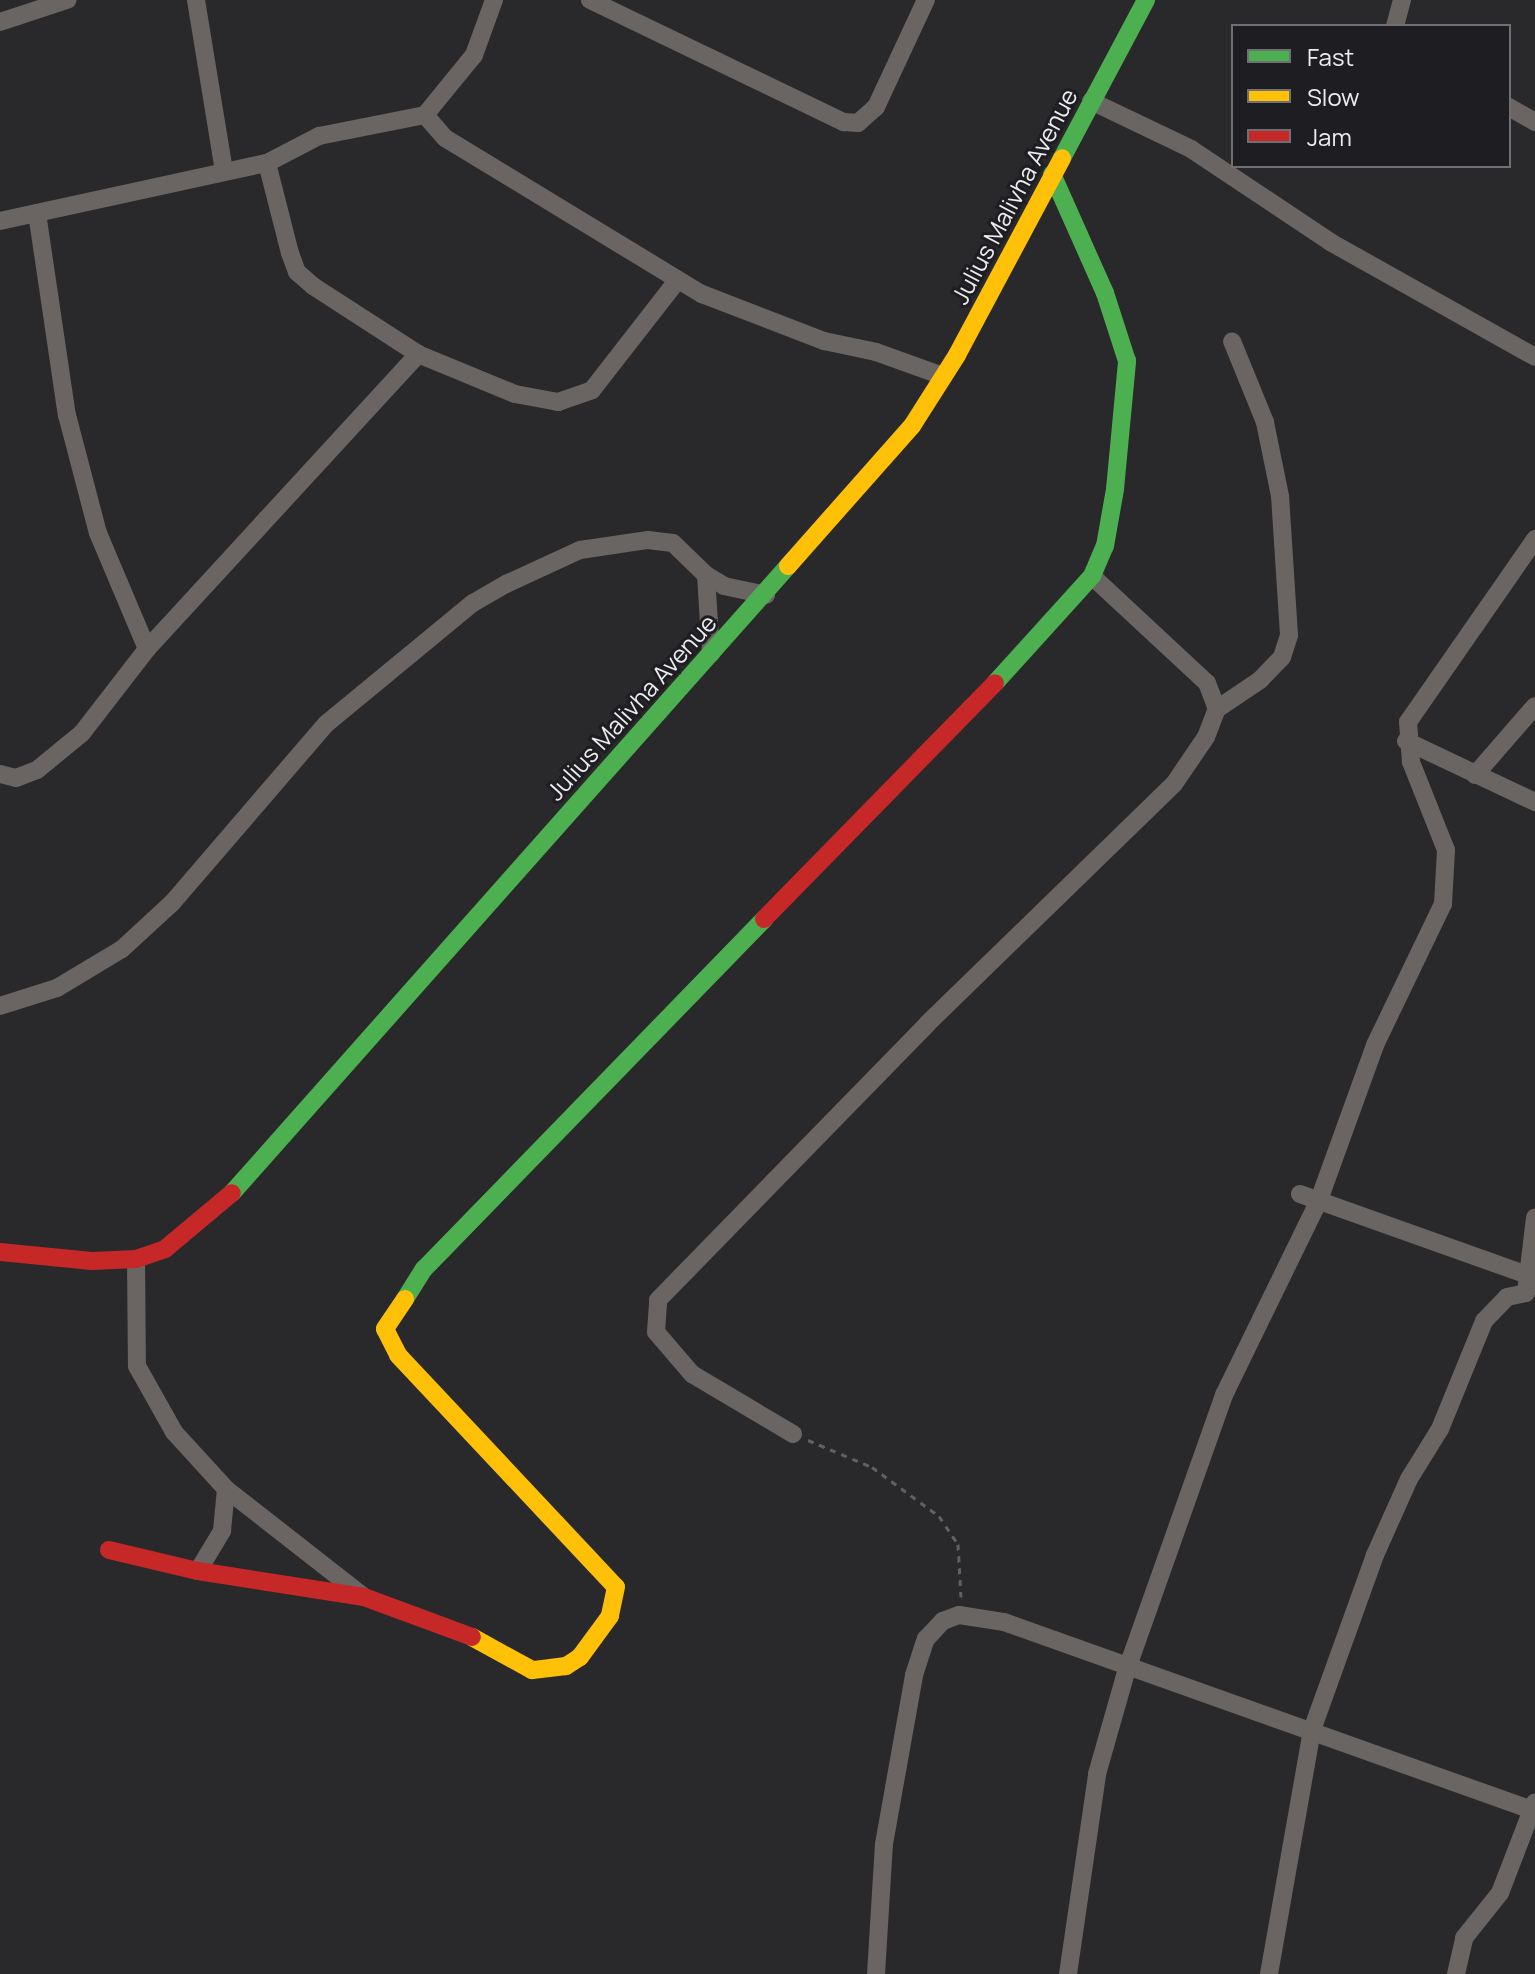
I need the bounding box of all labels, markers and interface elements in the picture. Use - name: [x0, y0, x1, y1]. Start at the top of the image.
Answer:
- legend: [1231, 24, 1511, 168]
- text: Fast: [1307, 40, 1354, 73]
- text: Slow: [1307, 80, 1360, 113]
- street label: Julius Malivha Avenue: [945, 83, 1083, 309]
- text: Jam: [1307, 120, 1352, 153]
- street label: Julius Malivha Avenue: [540, 608, 722, 806]

